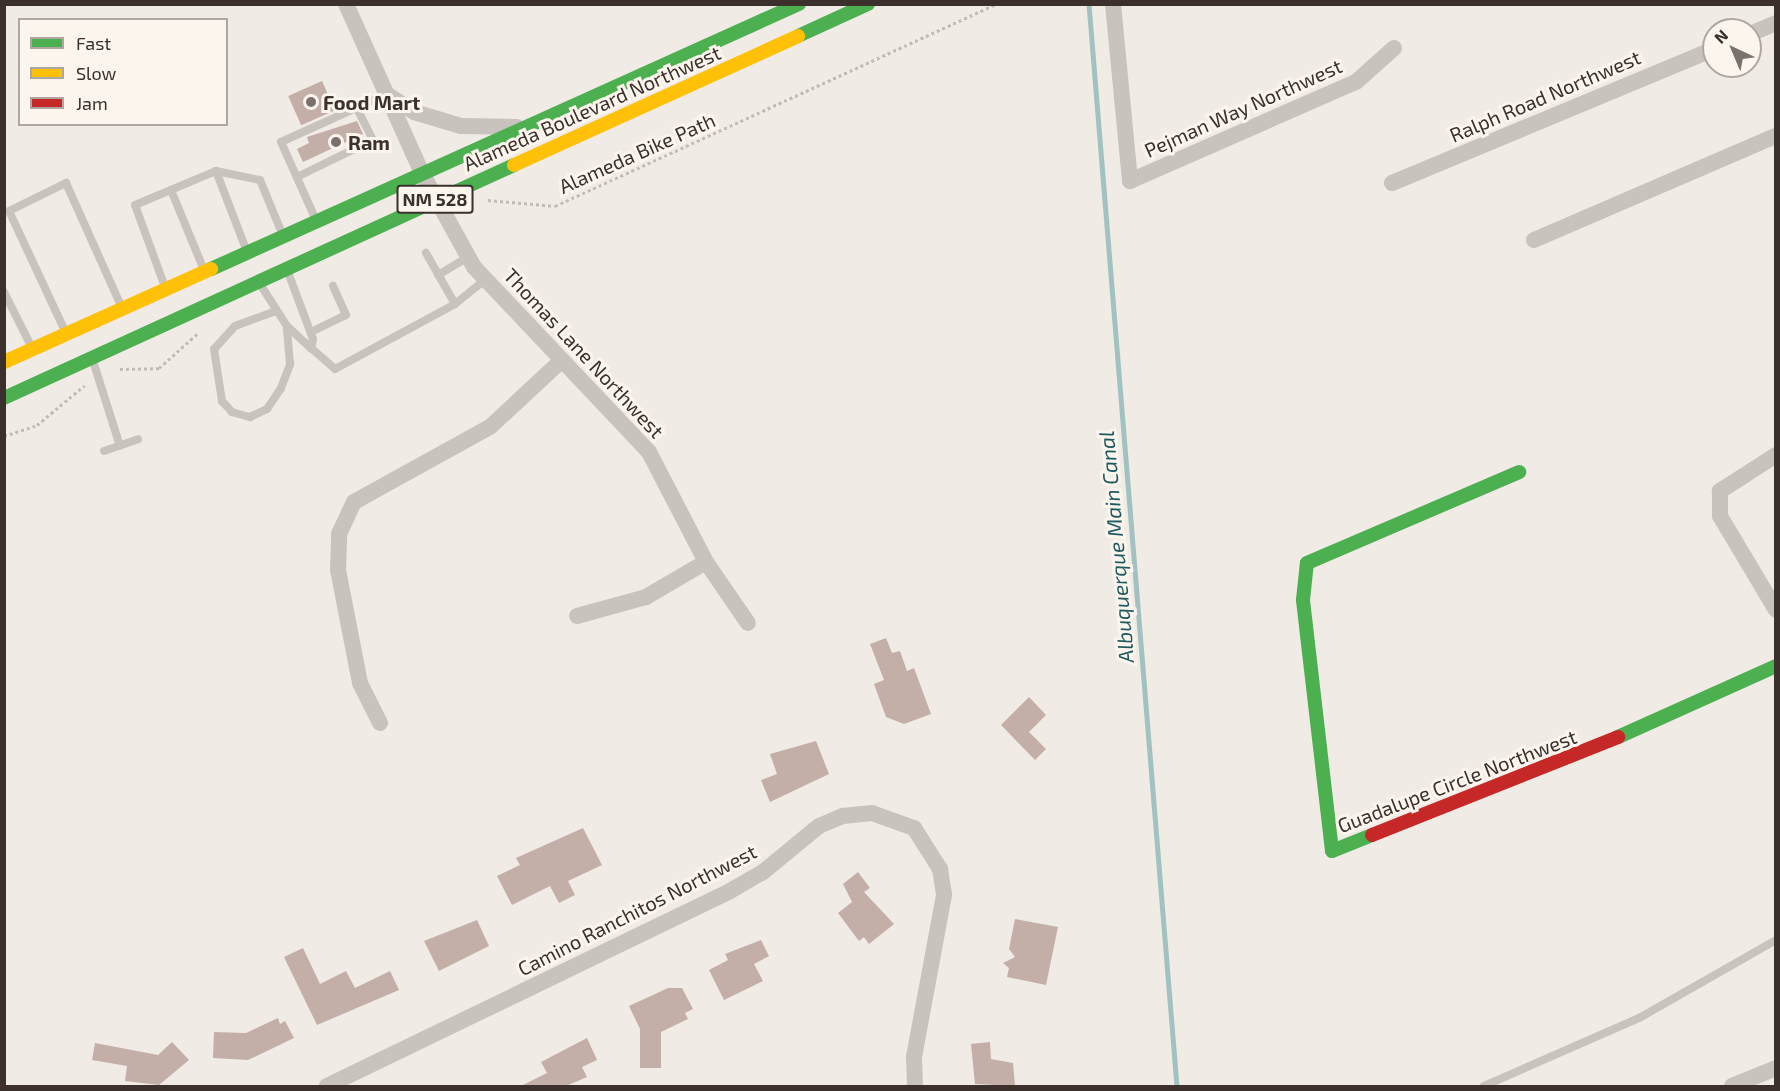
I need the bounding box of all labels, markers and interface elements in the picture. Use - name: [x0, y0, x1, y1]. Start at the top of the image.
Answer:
- legend: [18, 18, 228, 126]
- north arrow: [1702, 18, 1762, 78]
- text: N: [1710, 25, 1731, 47]
- text: Fast: [76, 32, 111, 54]
- street label: Alameda Boulevard Northwest: [460, 40, 724, 176]
- street label: Ralph Road Northwest: [1446, 45, 1644, 147]
- street label: Pejman Way Northwest: [1140, 53, 1346, 163]
- text: Slow: [76, 62, 116, 84]
- place label: Food Mart: [323, 90, 420, 114]
- text: Jam: [76, 92, 108, 114]
- marker: Food Mart: [304, 95, 318, 109]
- street label: Alameda Bike Path: [555, 108, 719, 198]
- place label: Ram: [348, 130, 390, 154]
- marker: Ram: [329, 135, 343, 149]
- road number: NM 528: [396, 184, 474, 214]
- street label: Thomas Lane Northwest: [499, 263, 669, 443]
- water label: Albuquerque Main Canal: [1093, 430, 1139, 664]
- street label: Guadalupe Circle Northwest: [1334, 724, 1580, 838]
- street label: Camino Ranchitos Northwest: [514, 839, 760, 981]

